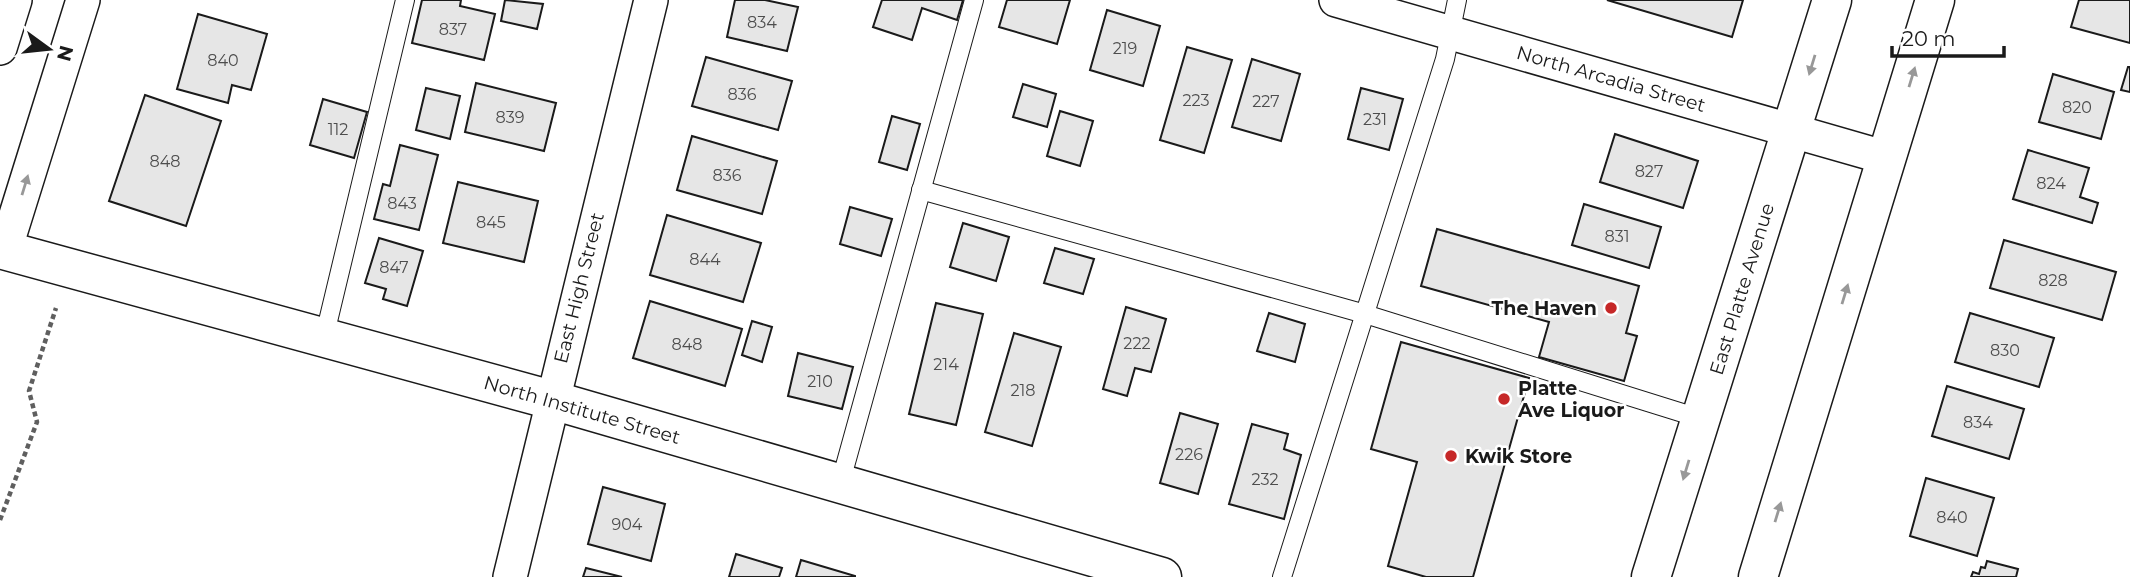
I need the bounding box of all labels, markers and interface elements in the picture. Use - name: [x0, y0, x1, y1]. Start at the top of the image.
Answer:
- house number: 834: [747, 13, 777, 32]
- north arrow: [14, 14, 84, 84]
- scale bar: [1892, 14, 2004, 58]
- house number: 837: [439, 20, 467, 39]
- text: 20 m: [1902, 26, 1956, 51]
- house number: 219: [1113, 39, 1137, 58]
- street label: North Arcadia Street: [1514, 41, 1708, 117]
- text: N: [52, 43, 78, 64]
- house number: 840: [207, 51, 239, 70]
- one-way arrow: [1806, 55, 1816, 76]
- one-way arrow: [1907, 66, 1917, 87]
- house number: 836: [728, 85, 757, 104]
- house number: 223: [1182, 91, 1210, 110]
- house number: 227: [1252, 92, 1280, 111]
- house number: 820: [2062, 98, 2092, 117]
- house number: 839: [496, 108, 524, 127]
- house number: 231: [1363, 110, 1387, 129]
- house number: 112: [328, 120, 348, 139]
- house number: 848: [149, 152, 181, 171]
- house number: 827: [1635, 162, 1663, 181]
- house number: 836: [713, 166, 742, 185]
- one-way arrow: [21, 174, 31, 195]
- house number: 824: [2036, 174, 2066, 193]
- house number: 843: [387, 194, 417, 213]
- street label: East Platte Avenue: [1705, 200, 1779, 378]
- street label: East High Street: [549, 210, 609, 366]
- house number: 845: [476, 213, 506, 232]
- house number: 831: [1604, 227, 1630, 246]
- house number: 844: [689, 250, 721, 269]
- house number: 847: [379, 258, 409, 277]
- house number: 828: [2038, 271, 2068, 290]
- one-way arrow: [1840, 284, 1850, 305]
- place label: The Haven: [1492, 297, 1597, 320]
- marker: The Haven: [1603, 300, 1619, 316]
- house number: 222: [1123, 334, 1151, 353]
- house number: 848: [671, 335, 703, 354]
- house number: 830: [1990, 341, 2020, 360]
- house number: 214: [933, 355, 959, 374]
- street label: North Institute Street: [481, 371, 683, 449]
- house number: 210: [807, 372, 833, 391]
- place label: Platte Ave Liquor: [1517, 377, 1624, 422]
- house number: 218: [1010, 381, 1036, 400]
- marker: Platte Ave Liquor: [1496, 391, 1512, 407]
- house number: 834: [1963, 413, 1993, 432]
- house number: 226: [1175, 445, 1203, 464]
- place label: Kwik Store: [1465, 445, 1572, 468]
- marker: Kwik Store: [1443, 448, 1459, 464]
- one-way arrow: [1680, 459, 1691, 480]
- house number: 232: [1251, 470, 1279, 489]
- one-way arrow: [1773, 501, 1783, 522]
- house number: 840: [1936, 508, 1968, 527]
- house number: 904: [612, 515, 643, 534]

